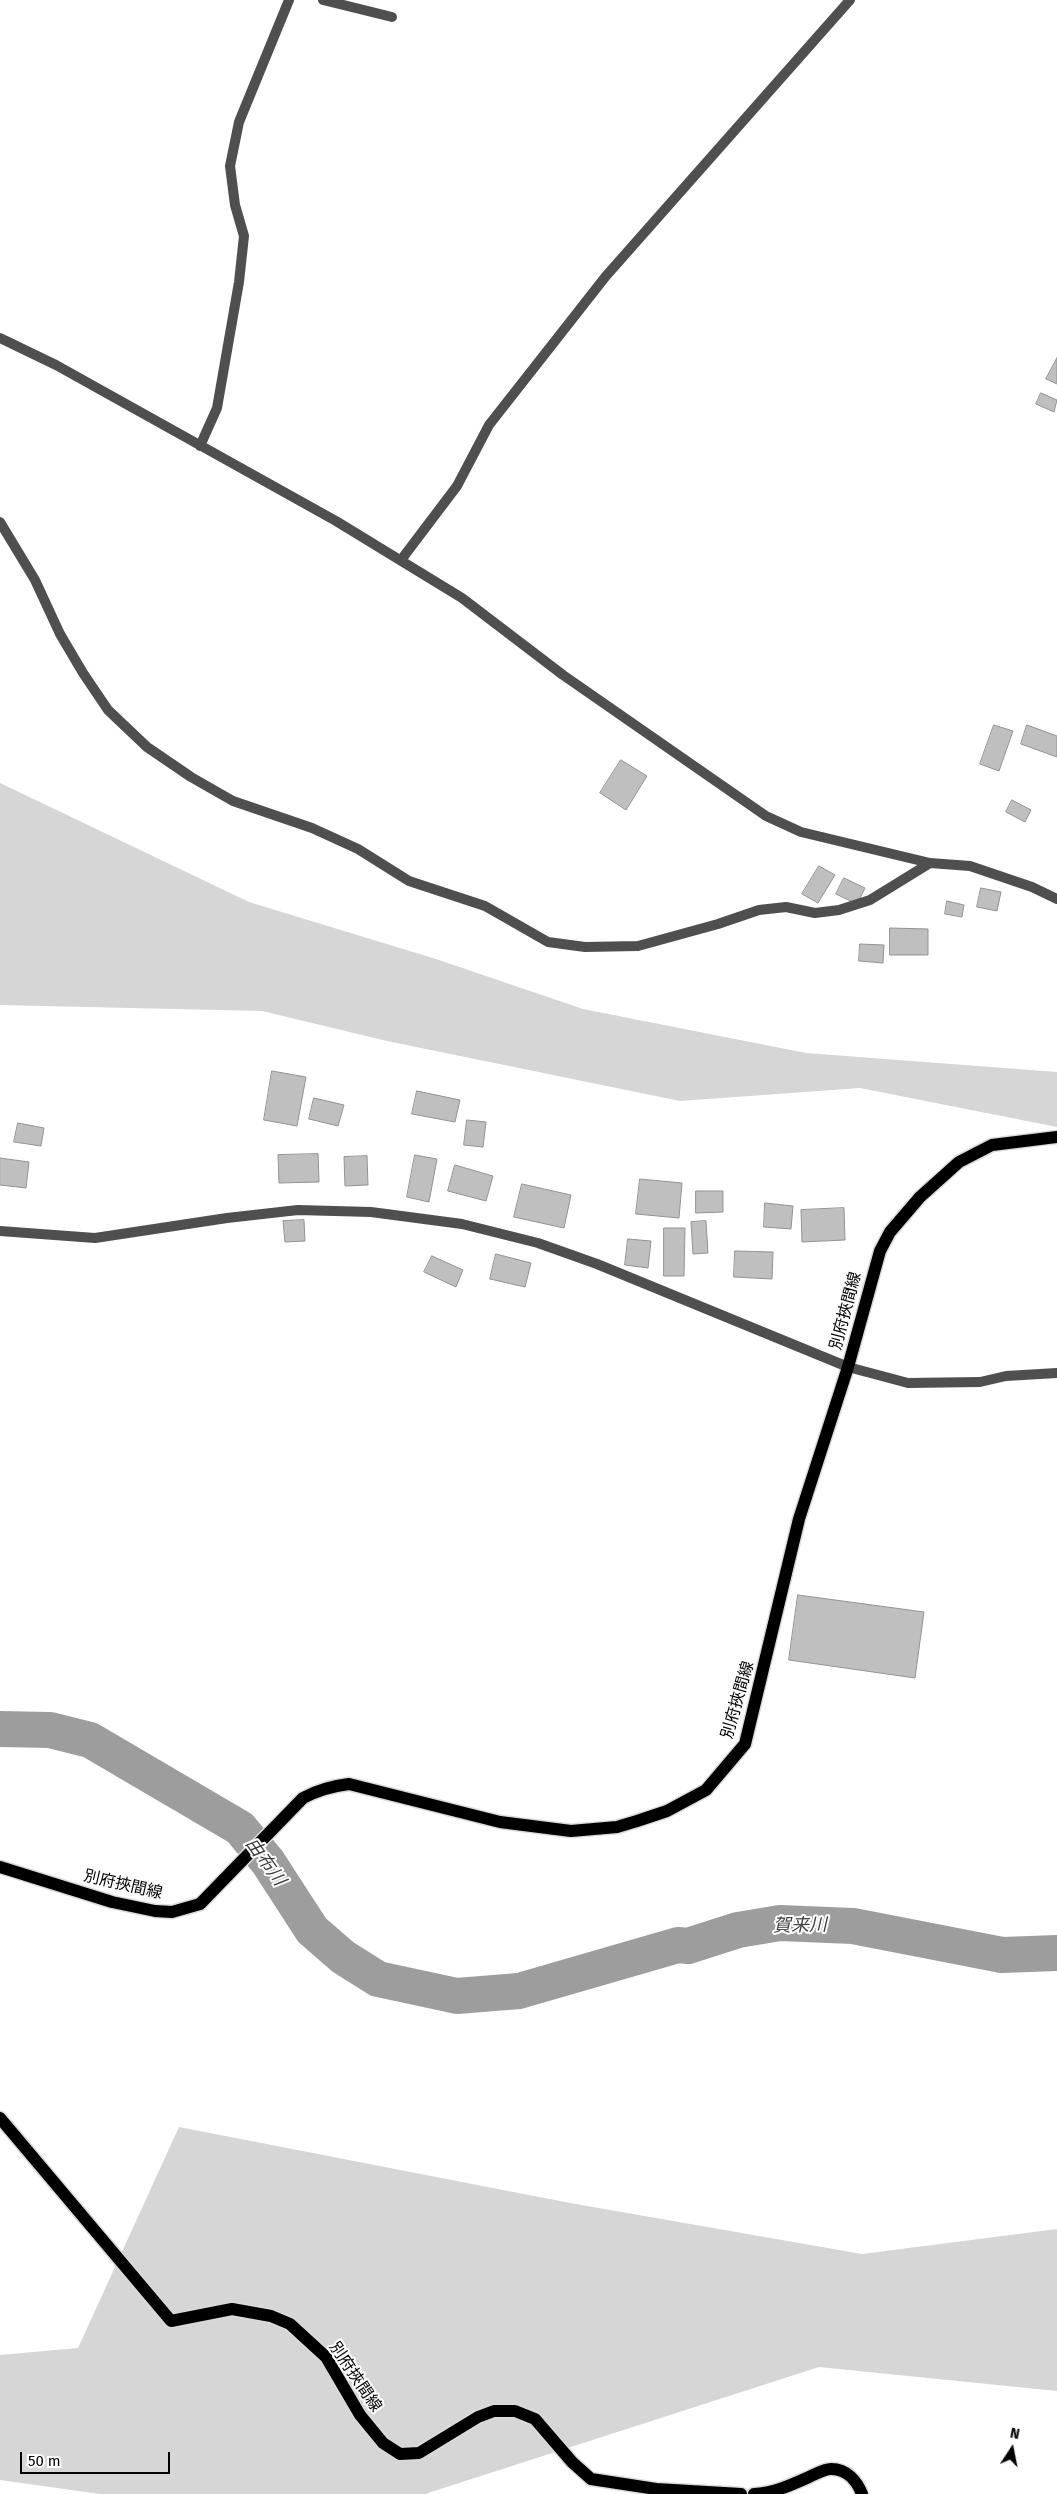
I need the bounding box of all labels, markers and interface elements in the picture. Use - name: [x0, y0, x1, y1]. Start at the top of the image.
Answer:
- street label: 別府挾間線: [826, 1270, 866, 1352]
- street label: 別府挾間線: [718, 1659, 758, 1741]
- water label: 由布川: [240, 1834, 290, 1890]
- street label: 別府挾間線: [82, 1867, 164, 1903]
- water label: 賀来川: [773, 1915, 827, 1937]
- street label: 別府挾間線: [325, 2338, 385, 2416]
- north arrow: [987, 2424, 1037, 2474]
- text: N: [1009, 2425, 1021, 2443]
- scale bar: [22, 2442, 172, 2474]
- text: 50 m: [28, 2452, 61, 2470]

